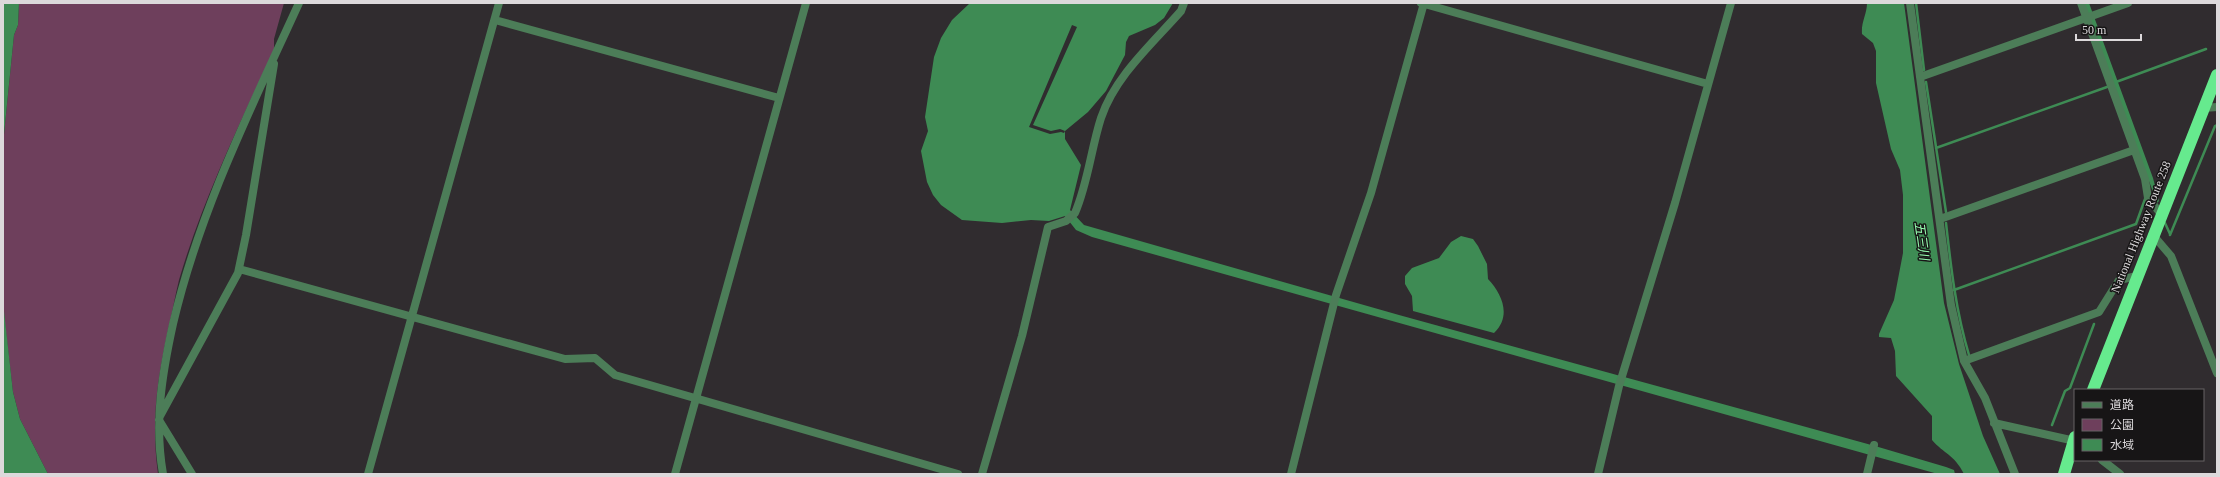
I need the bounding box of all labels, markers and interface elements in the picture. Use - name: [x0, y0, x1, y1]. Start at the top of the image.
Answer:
- scale bar: [2076, 16, 2141, 42]
- text: 50 m: [2082, 23, 2107, 37]
- street label: National Highway Route 258: [2108, 159, 2174, 295]
- water label: 五三川: [1912, 221, 1932, 263]
- legend: [2074, 389, 2204, 461]
- text: 道路: [2110, 398, 2134, 412]
- text: 公園: [2110, 418, 2134, 432]
- text: 水域: [2110, 438, 2134, 452]

